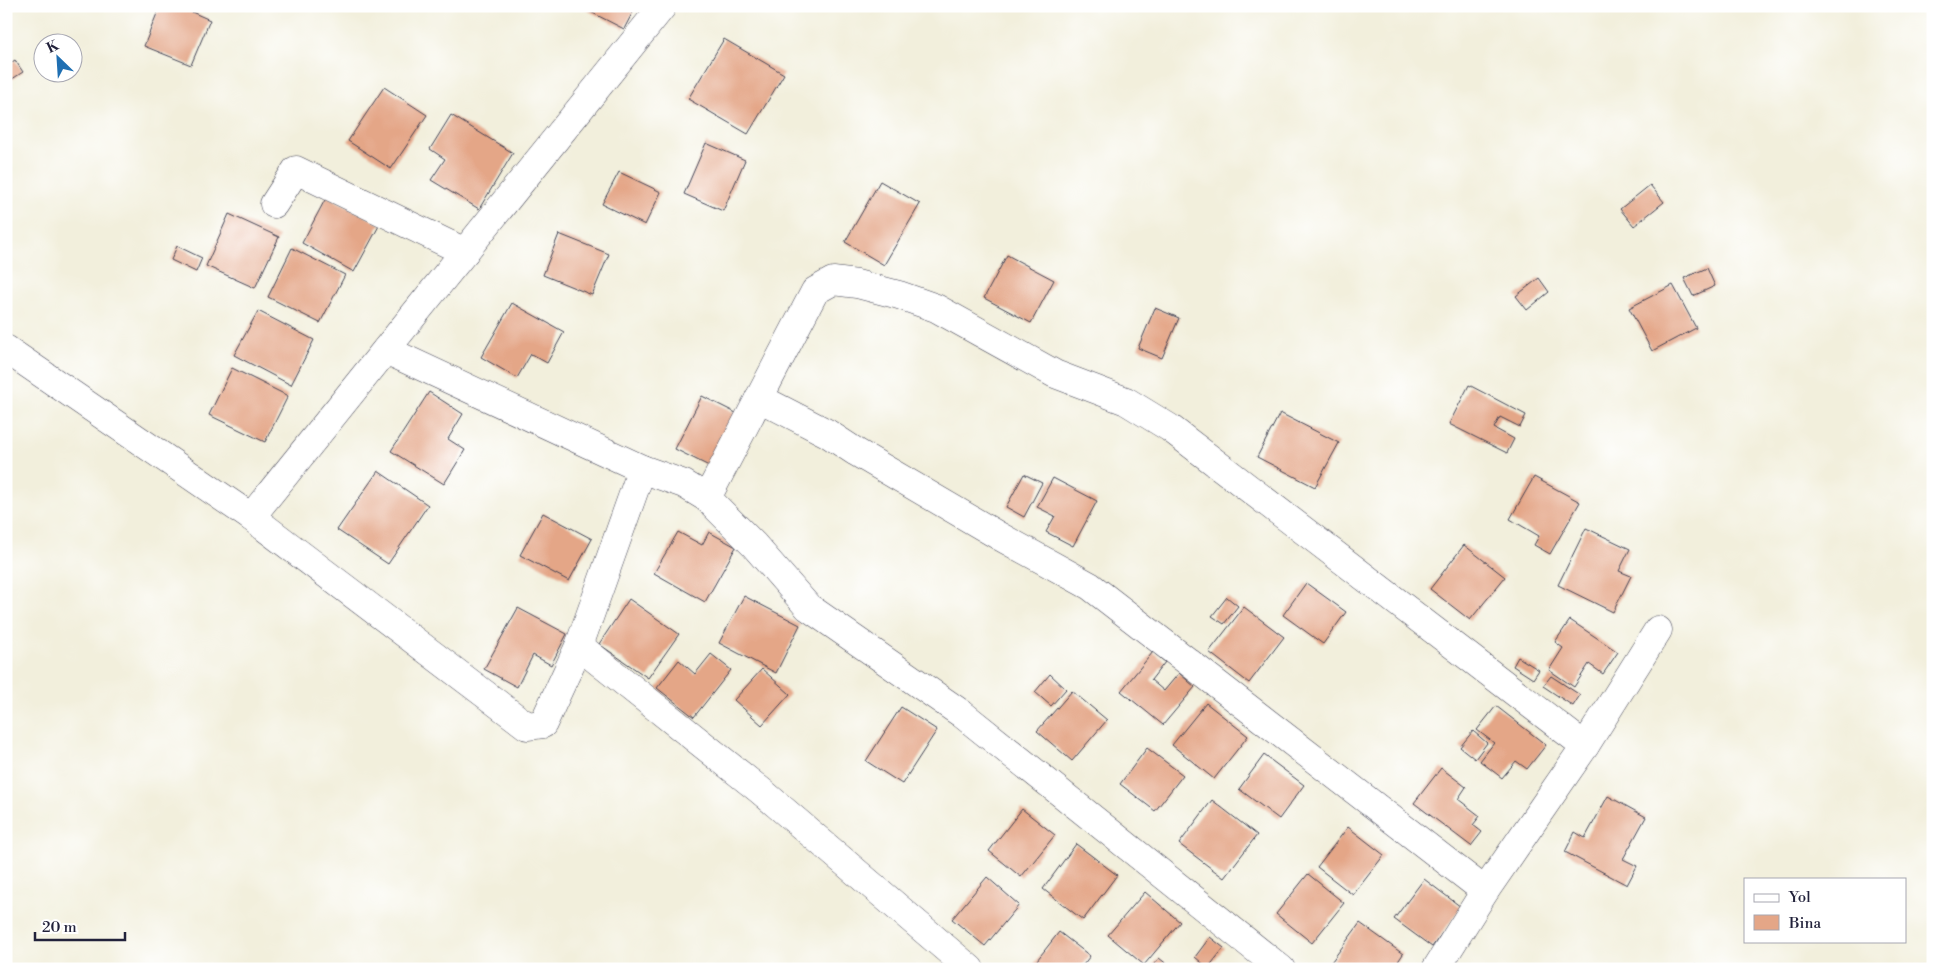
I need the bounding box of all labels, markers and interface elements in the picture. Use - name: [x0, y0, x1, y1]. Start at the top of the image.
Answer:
- north arrow: [32, 32, 82, 82]
- text: K: [44, 36, 62, 58]
- legend: [1744, 878, 1906, 942]
- text: Yol: [1788, 888, 1811, 907]
- scale bar: [35, 910, 125, 942]
- text: Bina: [1788, 914, 1821, 933]
- text: 20 m: [42, 918, 77, 937]

